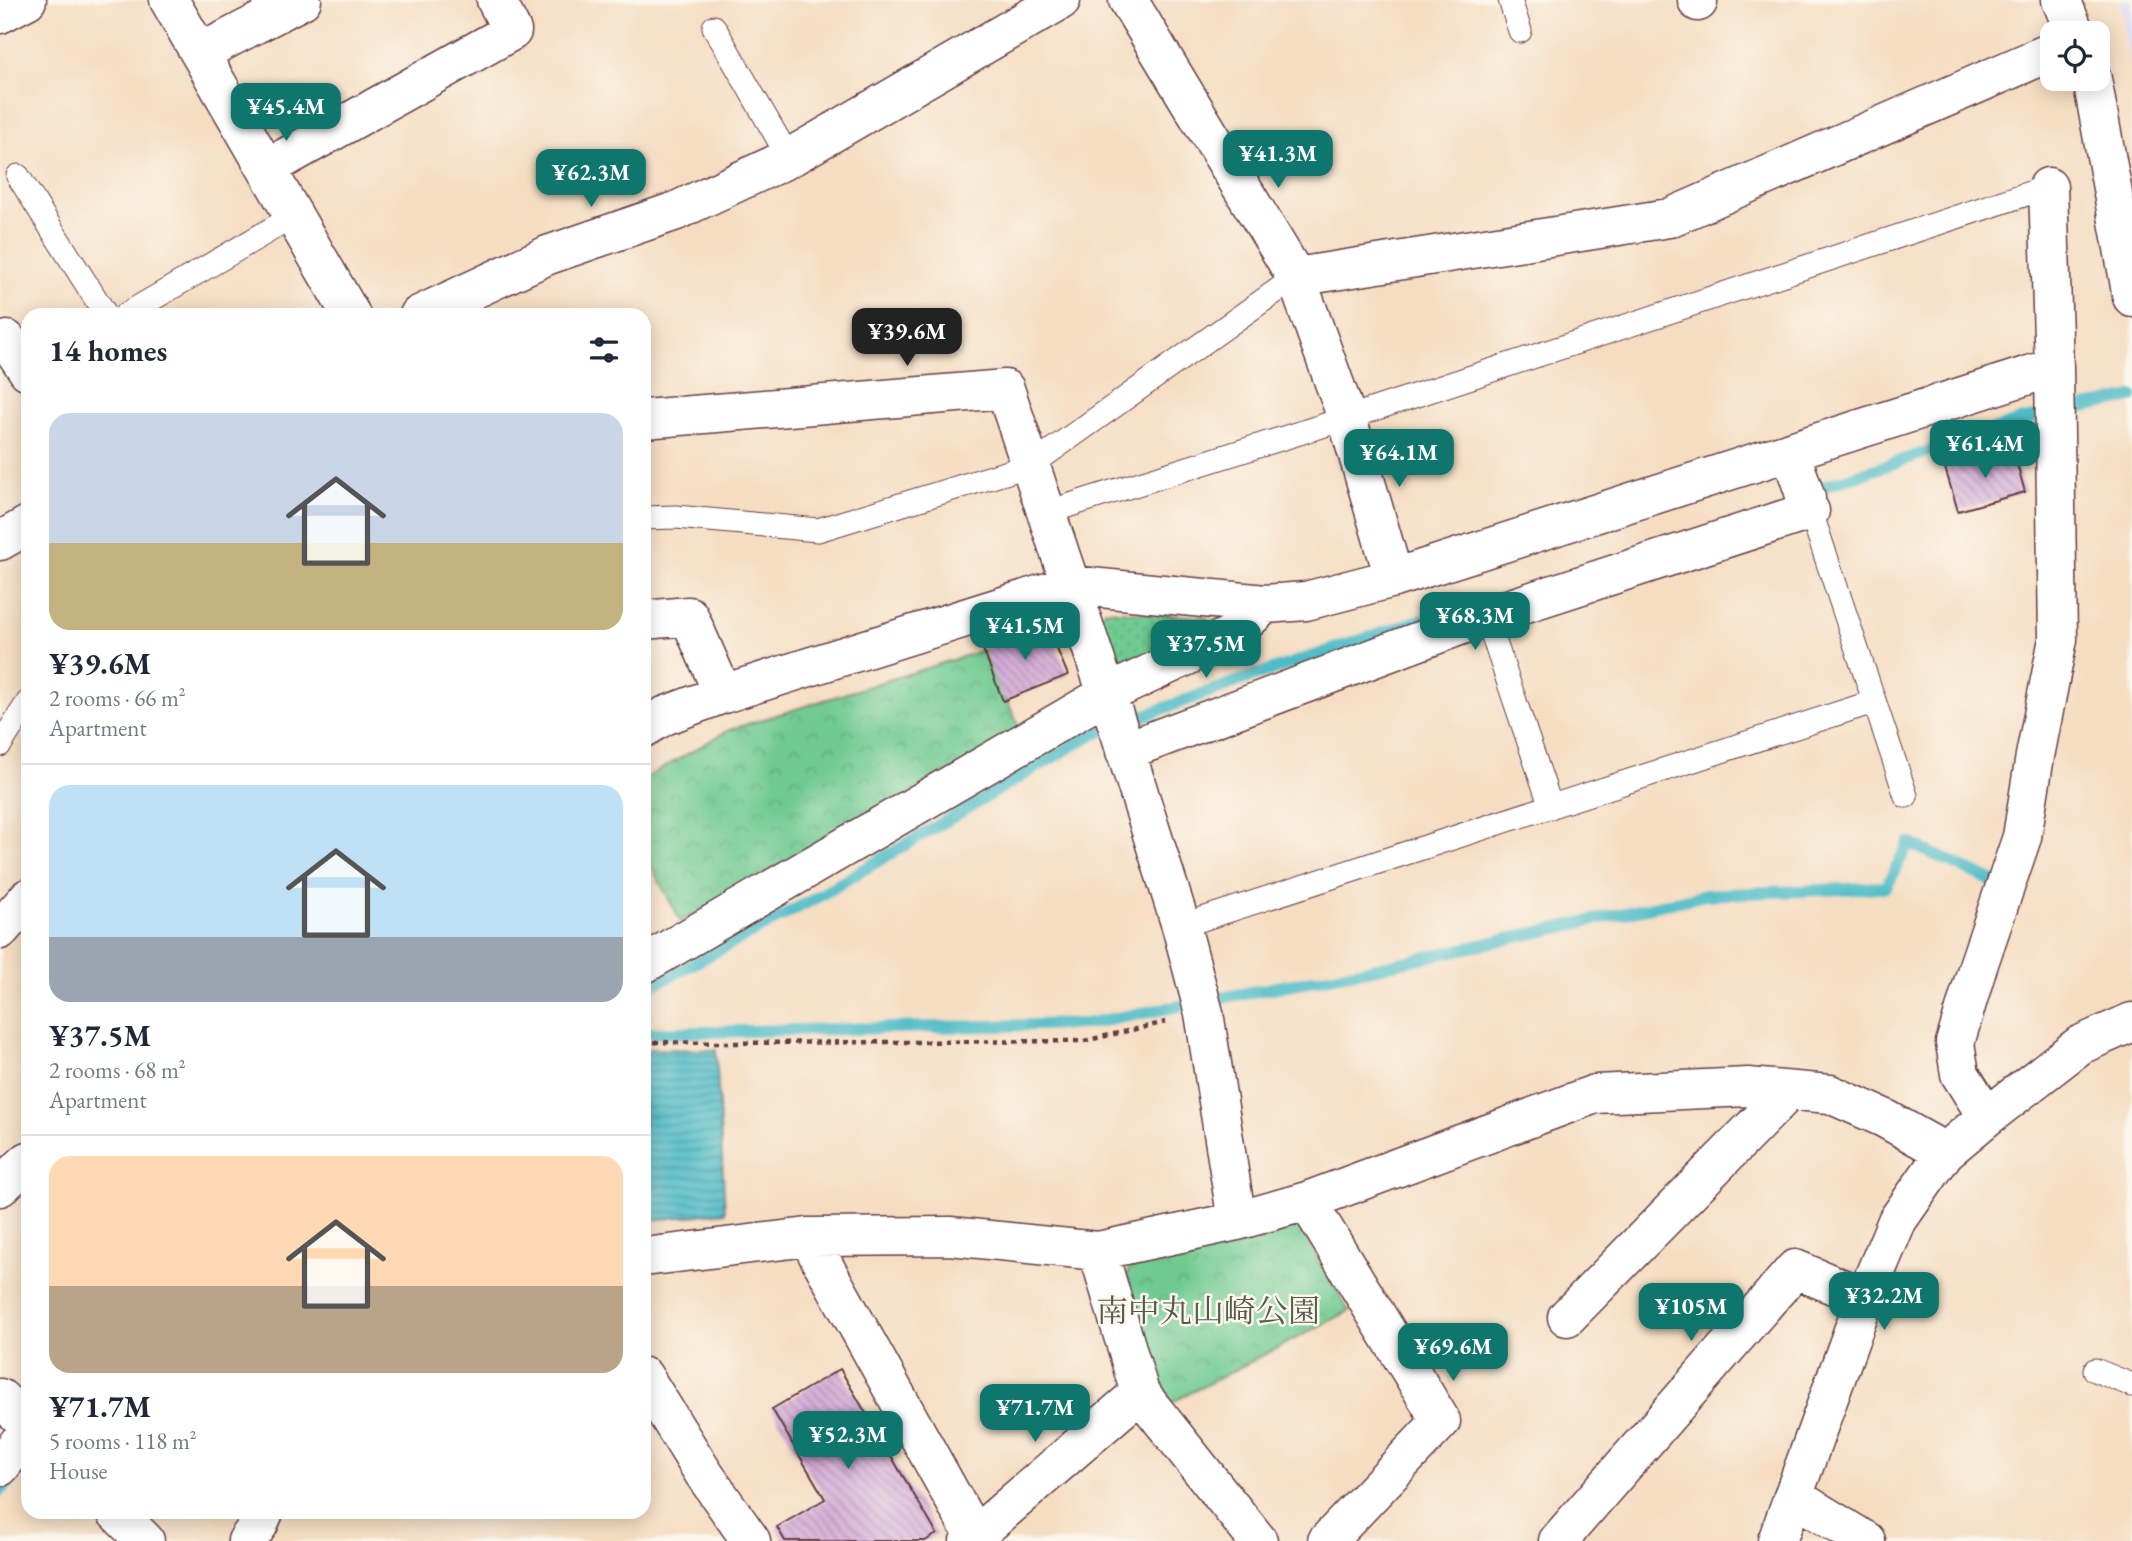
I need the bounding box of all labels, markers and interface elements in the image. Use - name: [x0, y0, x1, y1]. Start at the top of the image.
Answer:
- map controls: [2040, 21, 2110, 91]
- button: locate: [2040, 21, 2110, 91]
- pin: ¥45.4M: [229, 83, 343, 143]
- text: ¥45.4M: [247, 91, 325, 121]
- pin: ¥41.3M: [1221, 130, 1335, 190]
- text: ¥41.3M: [1239, 138, 1317, 168]
- pin: ¥62.3M: [534, 150, 648, 209]
- text: ¥62.3M: [552, 157, 630, 187]
- pin: ¥39.6M: [850, 308, 964, 368]
- text: ¥39.6M: [868, 316, 946, 346]
- text: 14 homes: [49, 331, 167, 370]
- icon: filters: [585, 331, 623, 369]
- pin: ¥61.4M: [1928, 420, 2042, 480]
- text: ¥61.4M: [1946, 428, 2024, 458]
- pin: ¥64.1M: [1342, 430, 1456, 489]
- text: ¥64.1M: [1360, 437, 1438, 467]
- icon: home: [273, 458, 399, 584]
- pin: ¥68.3M: [1418, 592, 1532, 652]
- text: ¥68.3M: [1436, 600, 1514, 630]
- pin: ¥41.5M: [968, 602, 1082, 662]
- text: ¥41.5M: [986, 610, 1064, 640]
- pin: ¥37.5M: [1149, 620, 1263, 680]
- text: ¥37.5M: [1167, 628, 1245, 658]
- text: ¥39.6M: [49, 644, 151, 683]
- text: 2 rooms · 66 m²: [49, 683, 186, 713]
- text: Apartment: [49, 713, 147, 743]
- icon: home: [273, 830, 399, 956]
- text: ¥37.5M: [49, 1016, 151, 1055]
- text: 2 rooms · 68 m²: [49, 1055, 186, 1085]
- text: Apartment: [49, 1085, 147, 1115]
- icon: home: [273, 1201, 399, 1327]
- pin: ¥32.2M: [1827, 1272, 1941, 1332]
- text: ¥32.2M: [1845, 1280, 1923, 1310]
- pin: ¥105M: [1642, 1284, 1740, 1343]
- park label: 南中丸山崎公園: [1096, 1290, 1320, 1332]
- text: ¥105M: [1655, 1291, 1727, 1321]
- pin: ¥69.6M: [1396, 1324, 1510, 1383]
- text: ¥69.6M: [1414, 1331, 1492, 1361]
- pin: ¥71.7M: [978, 1384, 1092, 1444]
- text: ¥71.7M: [49, 1387, 151, 1426]
- text: ¥71.7M: [996, 1392, 1074, 1422]
- pin: ¥52.3M: [791, 1412, 905, 1471]
- text: ¥52.3M: [809, 1419, 887, 1449]
- text: 5 rooms · 118 m²: [49, 1426, 197, 1456]
- text: House: [49, 1456, 108, 1486]

